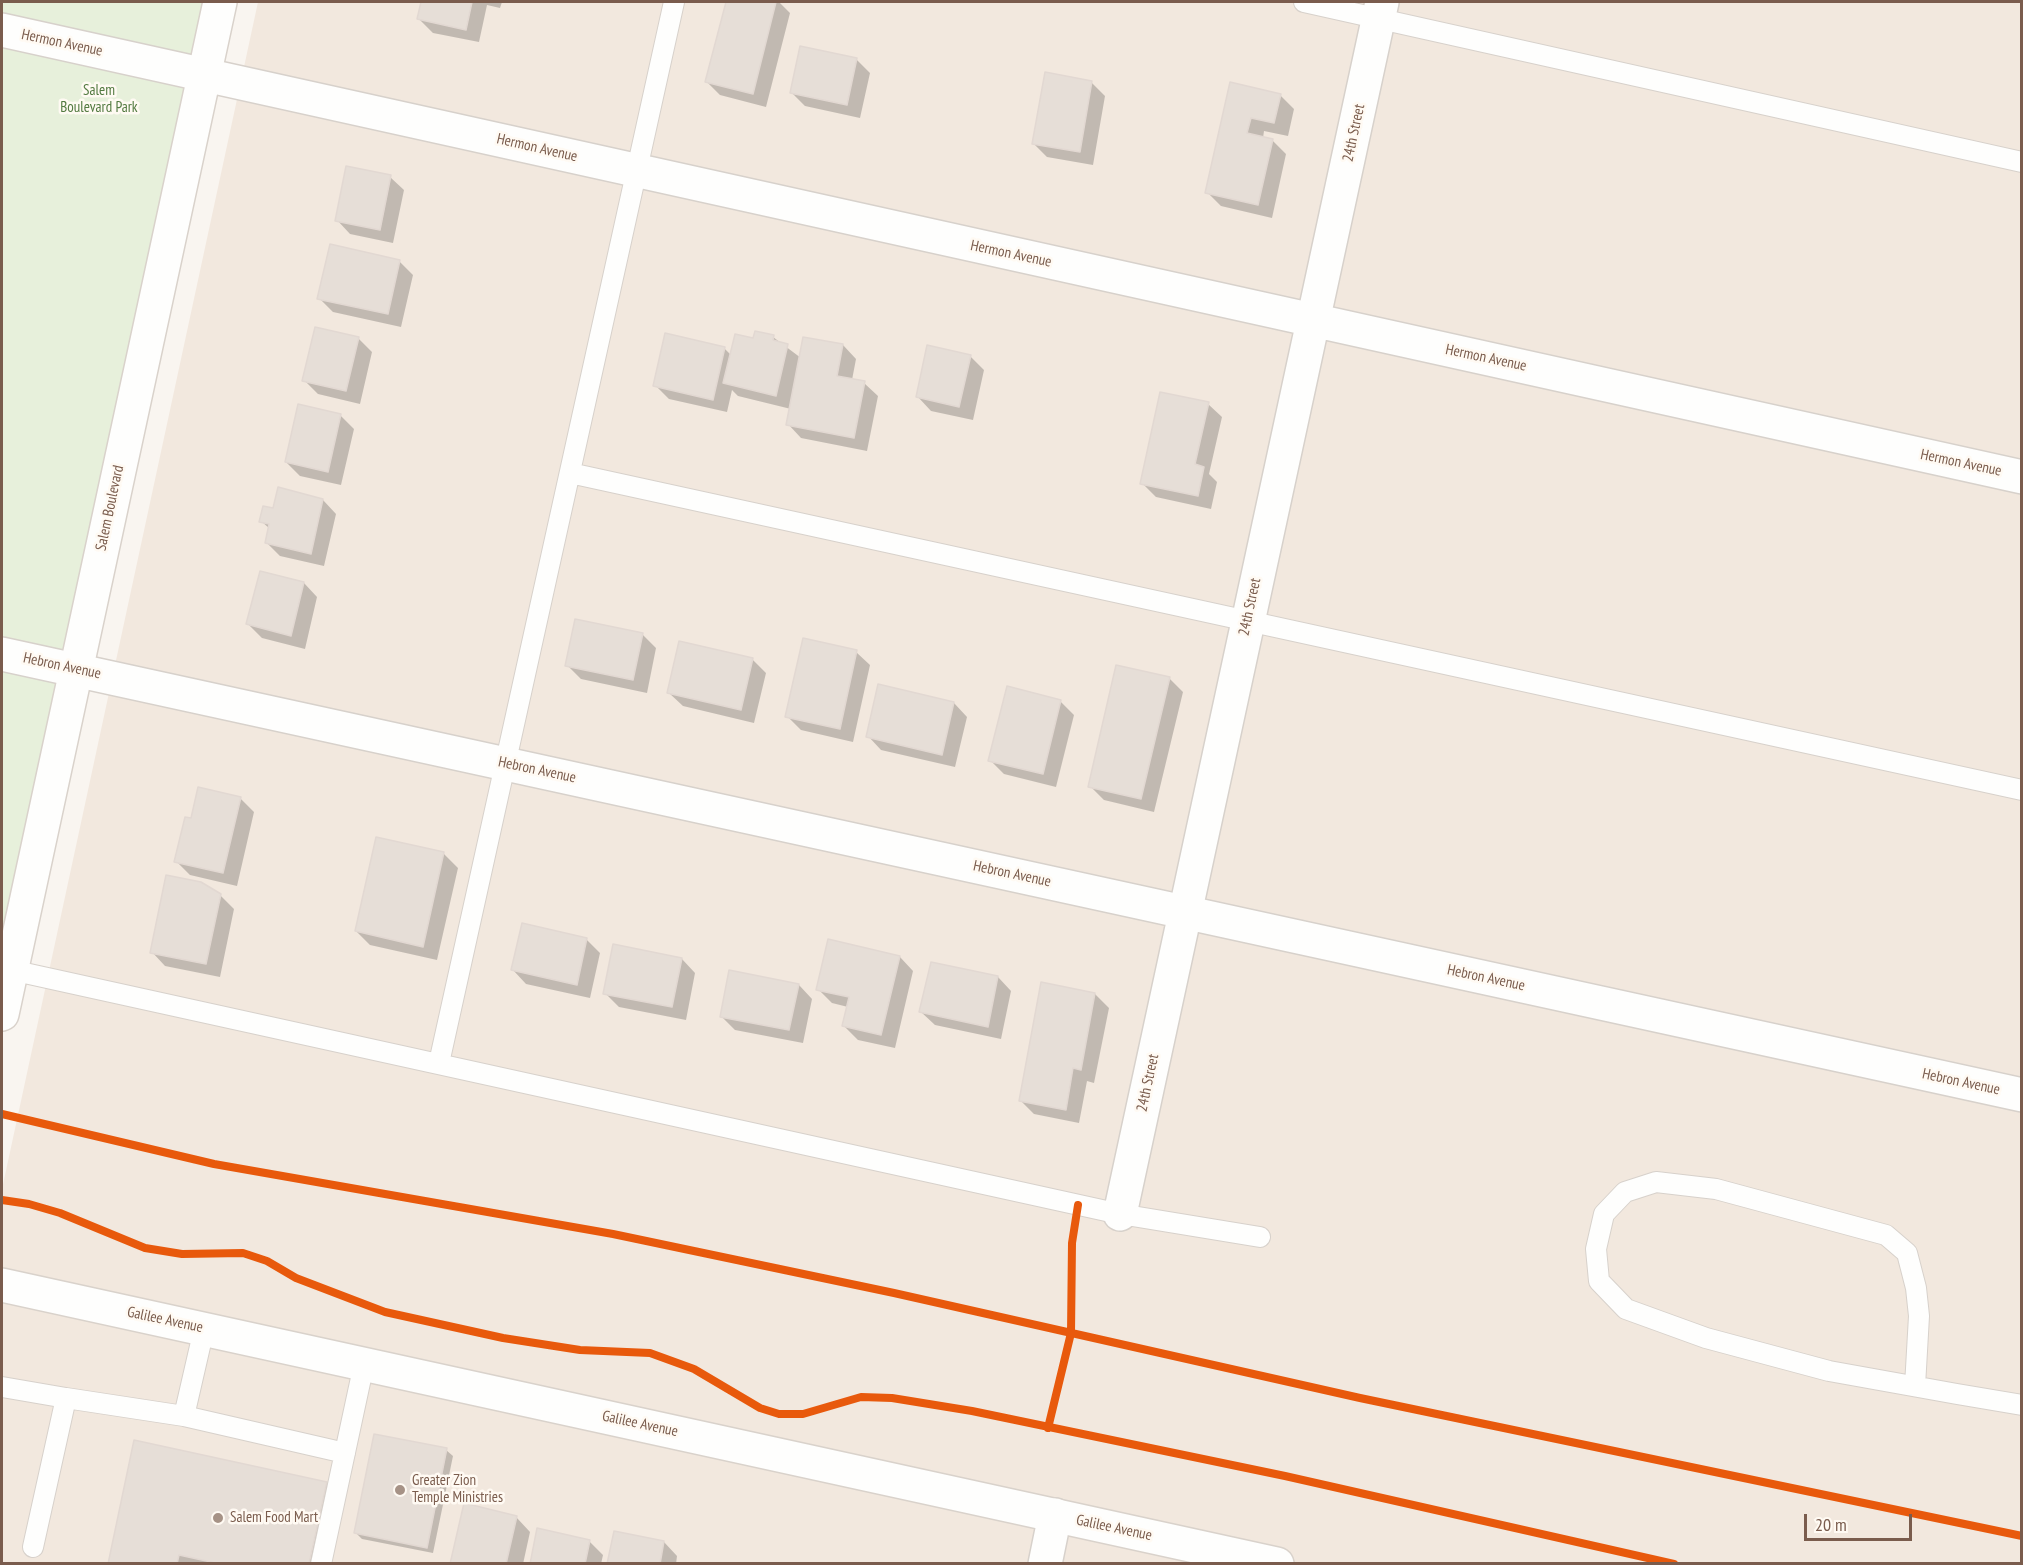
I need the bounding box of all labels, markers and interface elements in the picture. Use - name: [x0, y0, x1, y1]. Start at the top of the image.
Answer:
- street label: Hermon Avenue: [20, 26, 104, 60]
- park label: Salem Boulevard Park: [60, 82, 138, 117]
- street label: 24th Street: [1339, 103, 1369, 163]
- street label: Hermon Avenue: [495, 130, 579, 166]
- street label: Hermon Avenue: [969, 237, 1053, 271]
- street label: Hermon Avenue: [1444, 341, 1528, 375]
- street label: Hermon Avenue: [1919, 446, 2003, 480]
- street label: Salem Boulevard: [92, 464, 128, 552]
- street label: 24th Street: [1235, 577, 1265, 637]
- street label: Hebron Avenue: [21, 649, 103, 683]
- street label: Hebron Avenue: [496, 753, 578, 787]
- street label: Hebron Avenue: [971, 857, 1053, 891]
- street label: Hebron Avenue: [1445, 961, 1527, 995]
- street label: 24th Street: [1133, 1053, 1163, 1113]
- street label: Hebron Avenue: [1920, 1065, 2002, 1099]
- street label: Galilee Avenue: [125, 1303, 205, 1337]
- street label: Galilee Avenue: [600, 1407, 680, 1441]
- place label: Greater Zion Temple Ministries: [412, 1472, 503, 1507]
- marker: Greater Zion Temple Ministries: [393, 1483, 407, 1497]
- scale bar: [1807, 1502, 1915, 1540]
- place label: Salem Food Mart: [230, 1509, 318, 1527]
- marker: Salem Food Mart: [211, 1511, 225, 1525]
- street label: Galilee Avenue: [1074, 1511, 1154, 1545]
- text: 20 m: [1815, 1513, 1847, 1536]

